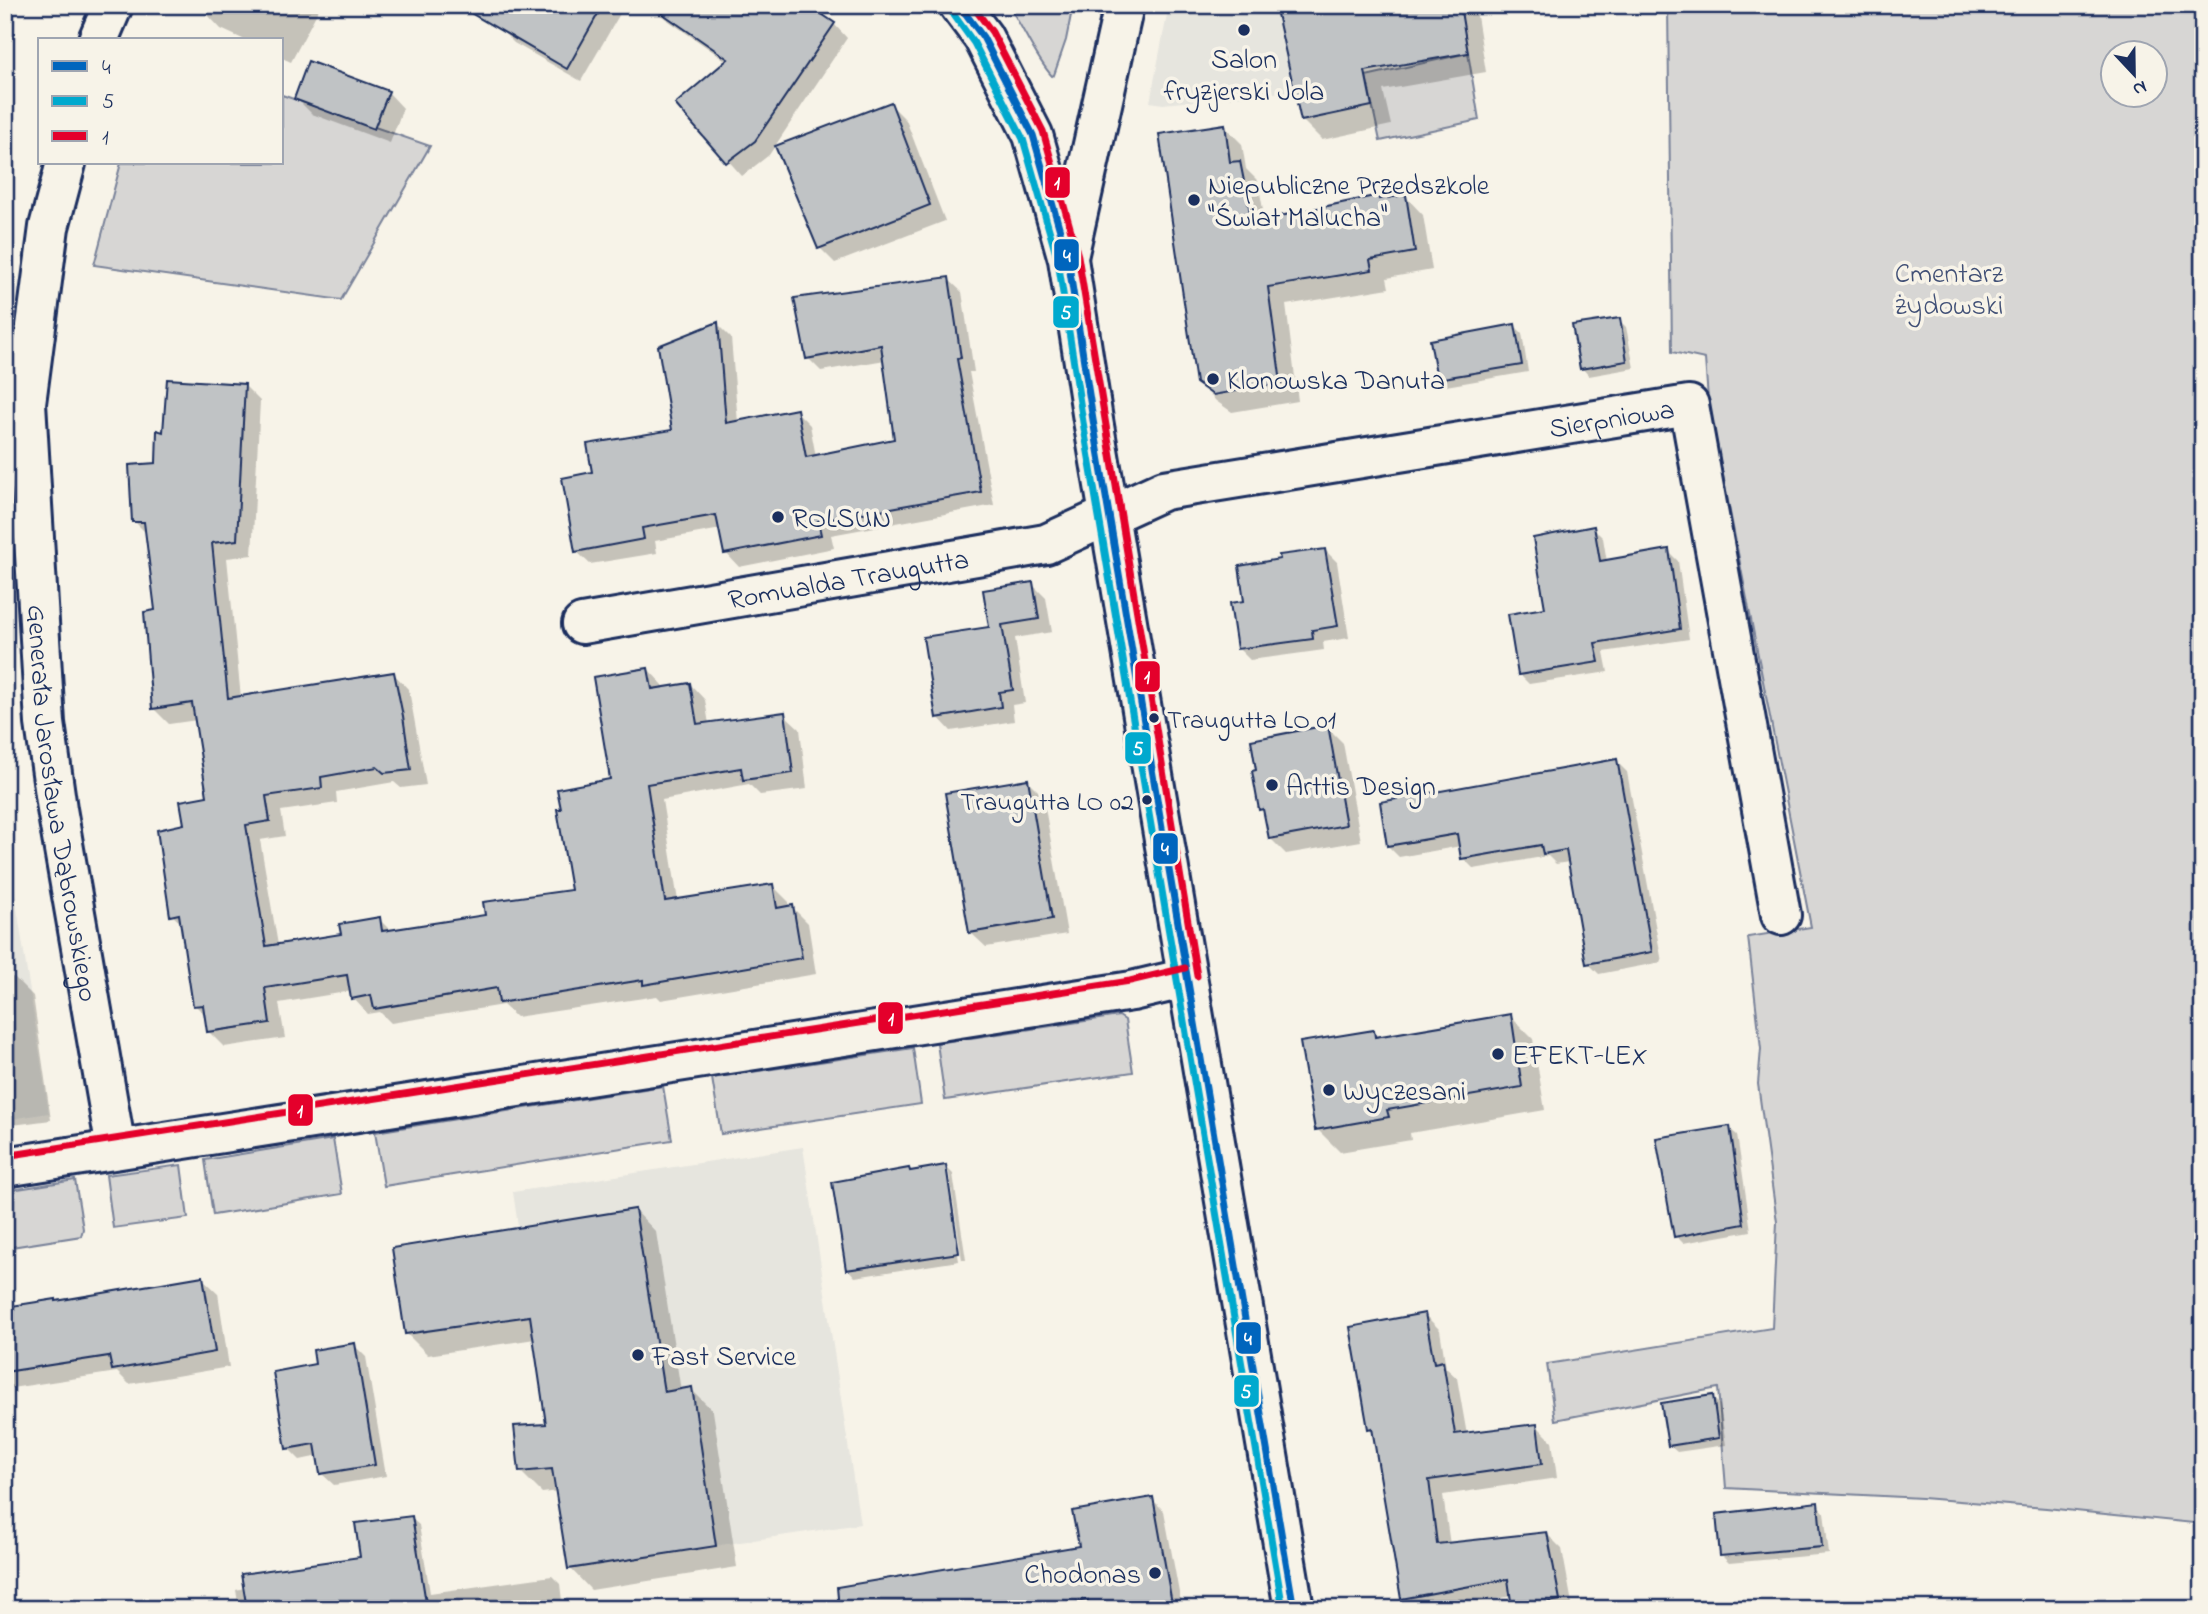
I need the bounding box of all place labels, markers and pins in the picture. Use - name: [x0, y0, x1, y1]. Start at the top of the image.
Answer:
- marker: Salon fryzjerski Jola: [1236, 22, 1252, 38]
- place label: Salon fryzjerski Jola: [1164, 41, 1324, 114]
- place label: Niepubliczne Przedszkole "Świat Malucha": [1208, 167, 1490, 240]
- marker: Niepubliczne Przedszkole "Świat Malucha": [1186, 192, 1202, 208]
- place label: Klonowska Danuta: [1227, 362, 1445, 403]
- marker: Klonowska Danuta: [1205, 371, 1221, 387]
- place label: ROLSUN: [792, 500, 891, 541]
- marker: ROLSUN: [770, 509, 786, 525]
- place label: Traugutta LO 01: [1167, 703, 1336, 741]
- marker: Traugutta LO 01: [1147, 711, 1161, 725]
- place label: Arttis Design: [1286, 768, 1436, 809]
- marker: Arttis Design: [1264, 777, 1280, 793]
- place label: Traugutta LO 02: [960, 785, 1134, 823]
- marker: Traugutta LO 02: [1140, 793, 1154, 807]
- place label: EFEKT-LEX: [1512, 1037, 1648, 1078]
- marker: EFEKT-LEX: [1490, 1046, 1506, 1062]
- place label: Wyczesani: [1343, 1073, 1466, 1114]
- marker: Wyczesani: [1321, 1082, 1337, 1098]
- place label: Fast Service: [651, 1338, 796, 1379]
- marker: Fast Service: [630, 1347, 646, 1363]
- place label: Chodonas: [1024, 1556, 1141, 1597]
- marker: Chodonas: [1147, 1565, 1163, 1581]

